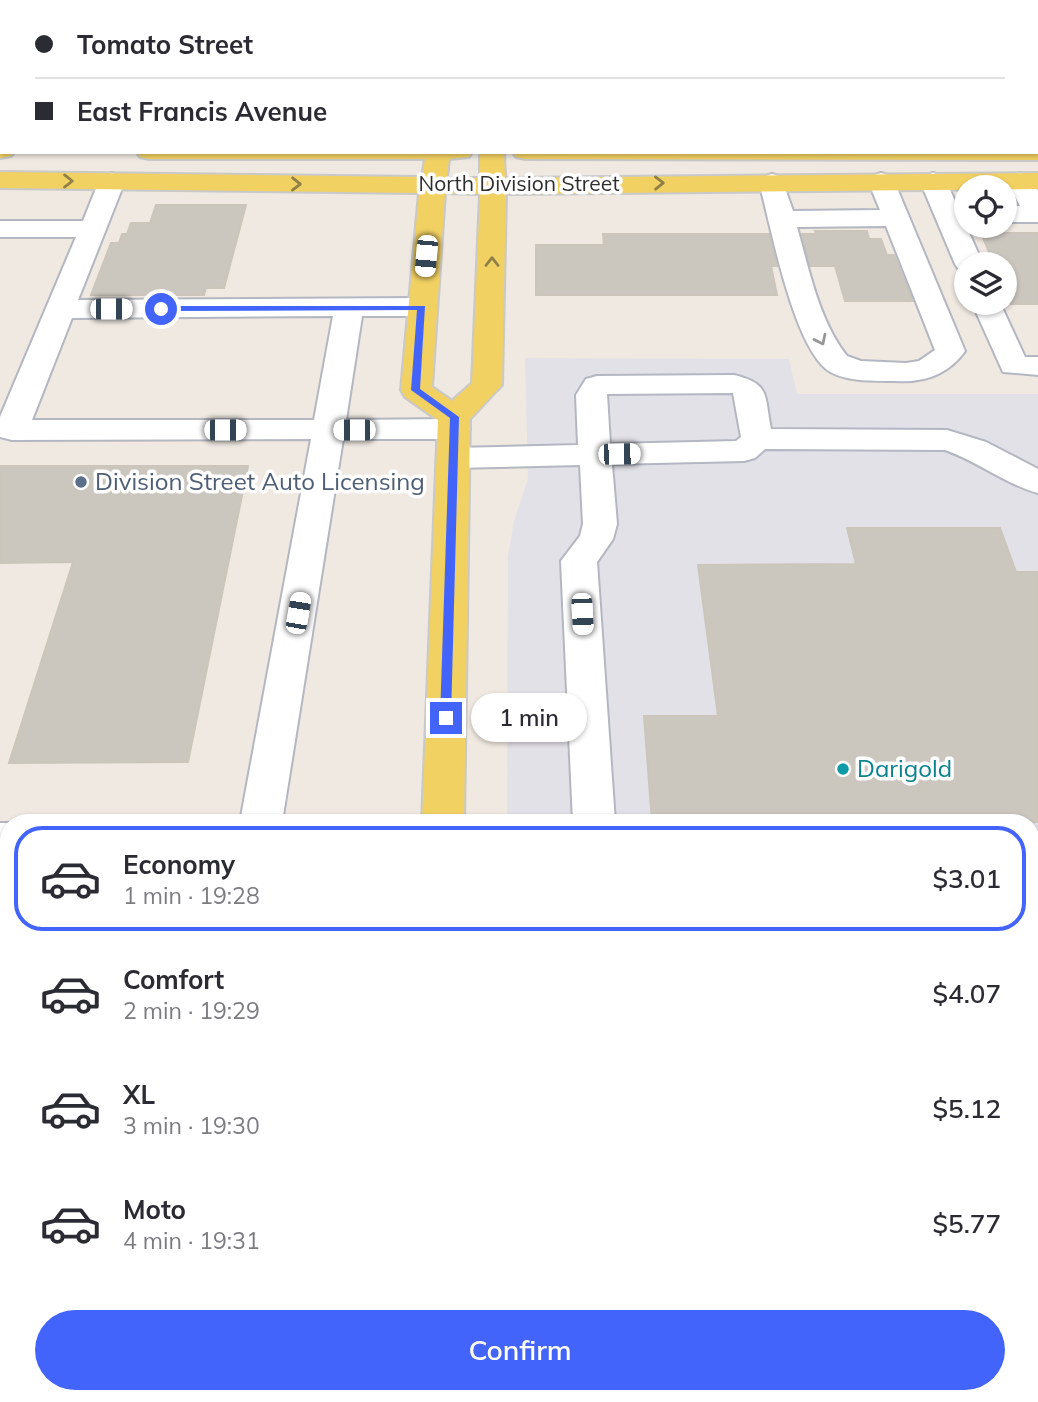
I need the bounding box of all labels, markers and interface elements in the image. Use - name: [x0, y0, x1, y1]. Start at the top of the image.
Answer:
- text: Tomato Street: [77, 28, 253, 61]
- text: East Francis Avenue: [77, 95, 327, 128]
- street label: North Division Street: [418, 170, 620, 196]
- one-way arrow: [63, 173, 74, 189]
- one-way arrow: [654, 175, 665, 191]
- map controls: [954, 175, 1017, 315]
- button: locate: [954, 175, 1017, 238]
- one-way arrow: [290, 176, 301, 191]
- car: [414, 234, 439, 278]
- button: layers: [954, 252, 1017, 315]
- one-way arrow: [484, 257, 500, 267]
- route start: [145, 293, 177, 325]
- car: [91, 299, 133, 320]
- one-way arrow: [812, 333, 826, 345]
- car: [205, 420, 247, 441]
- car: [334, 420, 376, 441]
- car: [598, 443, 641, 465]
- place label: Division Street Auto Licensing: [95, 466, 425, 496]
- marker: Division Street Auto Licensing: [73, 474, 89, 490]
- car: [285, 590, 312, 636]
- car: [571, 592, 594, 636]
- callout: 1 min: [471, 694, 586, 742]
- route end: [430, 702, 462, 734]
- text: 1 min: [499, 703, 559, 732]
- place label: Darigold: [857, 753, 952, 783]
- marker: Darigold: [835, 761, 851, 777]
- icon: car: [39, 847, 102, 910]
- text: Economy: [123, 848, 235, 881]
- text: $3.01: [932, 862, 1001, 895]
- text: 1 min · 19:28: [123, 881, 260, 910]
- icon: car: [39, 962, 102, 1025]
- text: Comfort: [123, 963, 224, 996]
- text: $4.07: [932, 977, 1001, 1010]
- text: 2 min · 19:29: [123, 996, 260, 1025]
- icon: car: [39, 1077, 102, 1140]
- text: XL: [123, 1078, 155, 1111]
- text: $5.12: [932, 1092, 1001, 1125]
- text: 3 min · 19:30: [123, 1111, 260, 1140]
- icon: car: [39, 1192, 102, 1255]
- text: Moto: [123, 1193, 186, 1226]
- text: $5.77: [932, 1207, 1001, 1240]
- text: 4 min · 19:31: [123, 1226, 260, 1255]
- button: Confirm: [35, 1310, 1005, 1390]

